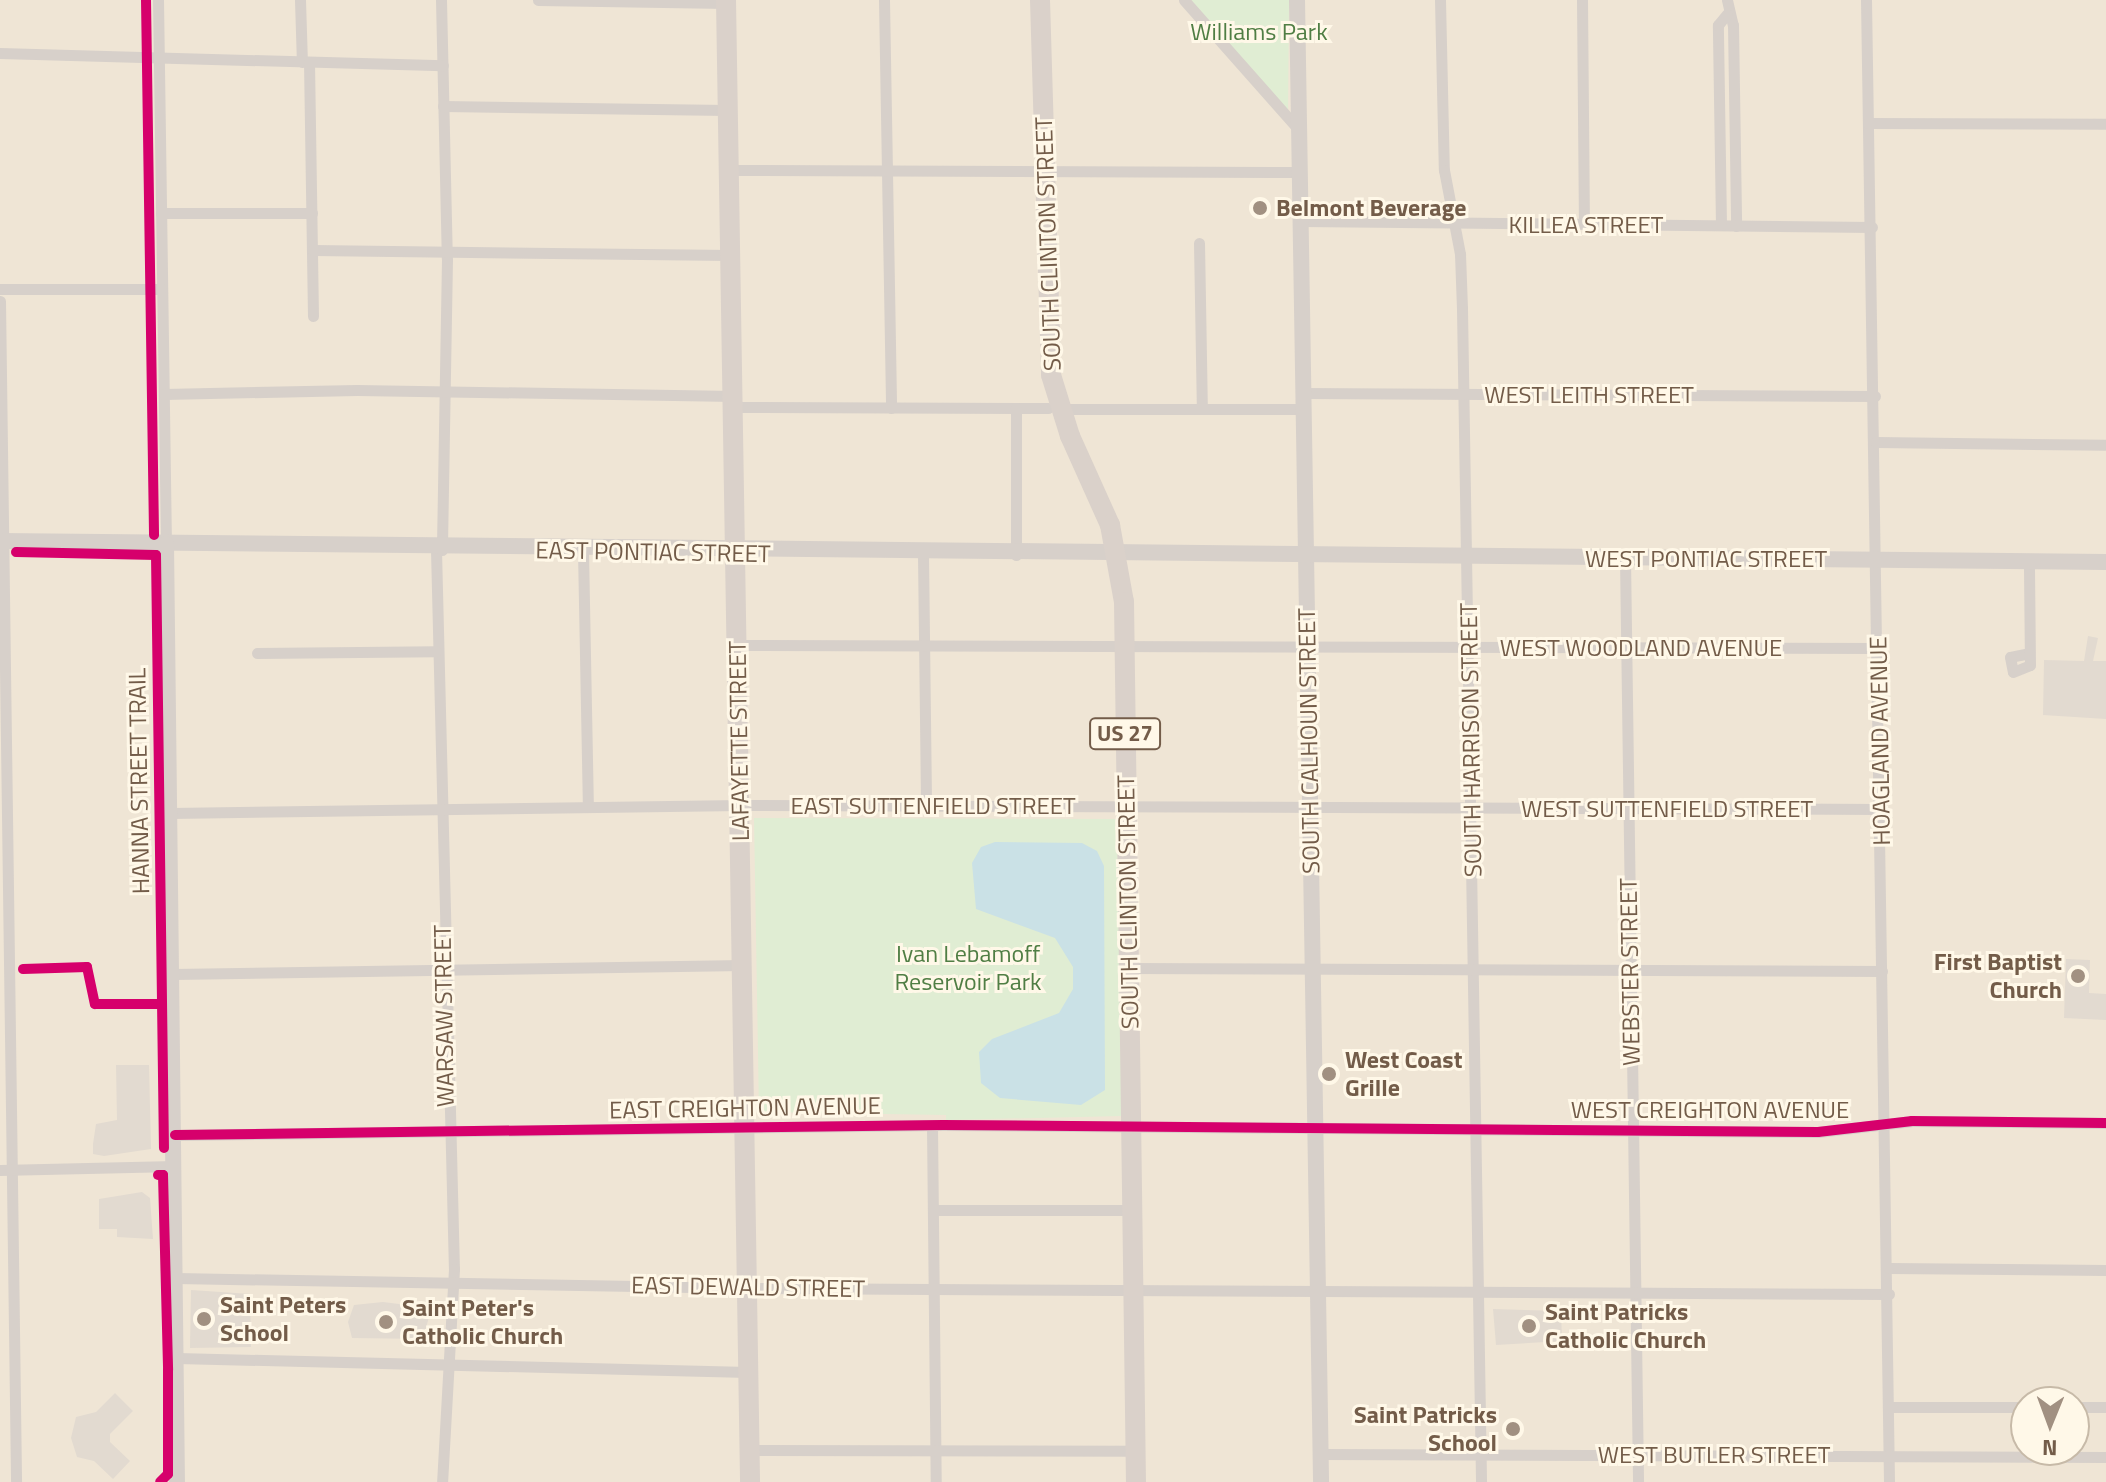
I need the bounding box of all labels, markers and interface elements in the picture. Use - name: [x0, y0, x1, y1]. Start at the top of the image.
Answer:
- park label: Williams Park: [1190, 18, 1328, 46]
- street label: SOUTH CLINTON STREET: [1029, 116, 1067, 372]
- place label: Belmont Beverage: [1276, 194, 1467, 222]
- marker: Belmont Beverage: [1251, 199, 1269, 217]
- street label: KILLEA STREET: [1509, 211, 1663, 239]
- street label: WEST LEITH STREET: [1484, 381, 1694, 409]
- street label: EAST PONTIAC STREET: [535, 536, 771, 568]
- street label: WEST PONTIAC STREET: [1585, 545, 1827, 573]
- street label: SOUTH HARRISON STREET: [1454, 603, 1488, 877]
- street label: SOUTH CALHOUN STREET: [1292, 608, 1326, 874]
- street label: WEST WOODLAND AVENUE: [1500, 634, 1782, 662]
- street label: HOAGLAND AVENUE: [1864, 636, 1896, 846]
- street label: LAFAYETTE STREET: [723, 641, 755, 841]
- street label: HANNA STREET TRAIL: [123, 668, 155, 894]
- road number: US 27: [1089, 716, 1161, 752]
- street label: SOUTH CLINTON STREET: [1111, 775, 1145, 1029]
- street label: EAST SUTTENFIELD STREET: [790, 792, 1076, 820]
- street label: WEST SUTTENFIELD STREET: [1521, 795, 1813, 823]
- street label: WEBSTER STREET: [1614, 878, 1646, 1066]
- street label: WARSAW STREET: [428, 925, 460, 1107]
- park label: Ivan Lebamoff Reservoir Park: [894, 940, 1042, 996]
- place label: First Baptist Church: [1934, 948, 2062, 1004]
- marker: First Baptist Church: [2069, 967, 2087, 985]
- place label: West Coast Grille: [1345, 1046, 1462, 1102]
- marker: West Coast Grille: [1320, 1065, 1338, 1083]
- street label: EAST CREIGHTON AVENUE: [609, 1091, 881, 1125]
- street label: WEST CREIGHTON AVENUE: [1571, 1096, 1849, 1124]
- street label: EAST DEWALD STREET: [631, 1271, 865, 1303]
- place label: Saint Peters School: [220, 1291, 346, 1347]
- place label: Saint Peter's Catholic Church: [402, 1294, 563, 1350]
- place label: Saint Patricks Catholic Church: [1545, 1298, 1706, 1354]
- marker: Saint Peters School: [195, 1310, 213, 1328]
- marker: Saint Peter's Catholic Church: [377, 1313, 395, 1331]
- marker: Saint Patricks Catholic Church: [1520, 1317, 1538, 1335]
- north arrow: [2010, 1386, 2090, 1466]
- place label: Saint Patricks School: [1354, 1401, 1497, 1457]
- marker: Saint Patricks School: [1504, 1420, 1522, 1438]
- text: N: [2042, 1431, 2058, 1465]
- street label: WEST BUTLER STREET: [1598, 1441, 1830, 1469]

